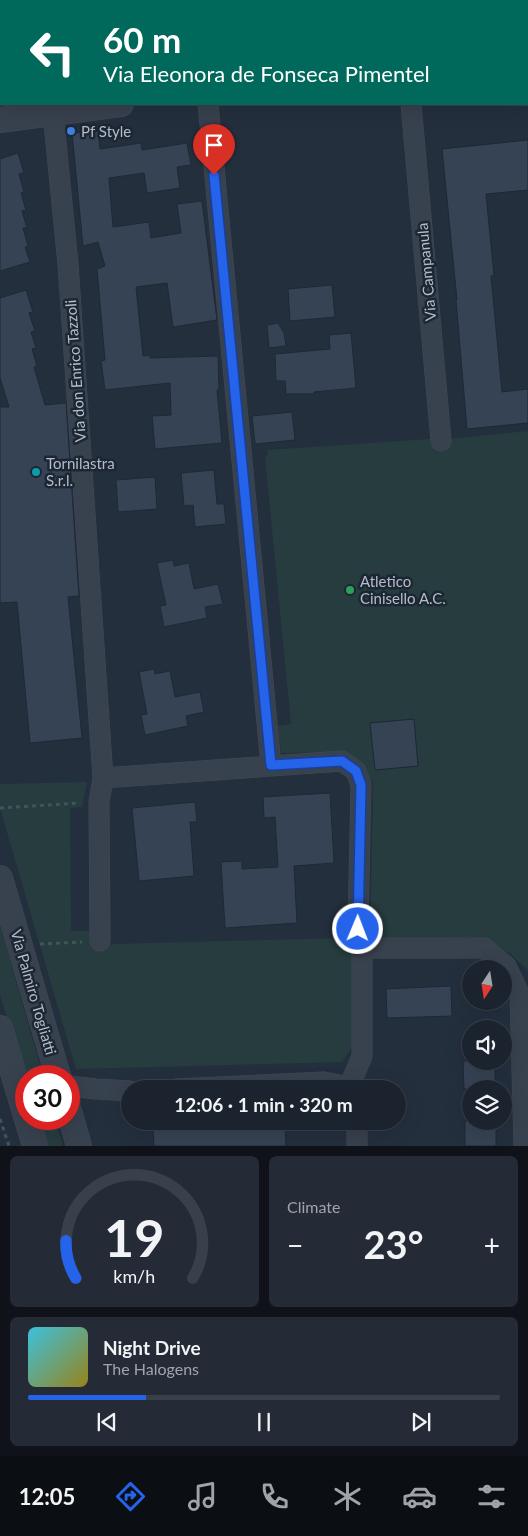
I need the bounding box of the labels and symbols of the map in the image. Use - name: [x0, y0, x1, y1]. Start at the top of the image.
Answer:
- place label: Pf Style: [81, 122, 131, 140]
- pin: [193, 124, 235, 175]
- marker: Pf Style: [65, 125, 77, 137]
- street label: Via Campanula: [413, 222, 439, 322]
- street label: Via don Enrico Tazzoli: [61, 299, 89, 443]
- place label: Tornilastra S.r.l.: [46, 454, 115, 489]
- marker: Tornilastra S.r.l.: [30, 466, 42, 478]
- place label: Atletico Cinisello A.C.: [360, 572, 446, 607]
- marker: Atletico Cinisello A.C.: [344, 584, 356, 596]
- position arrow: [331, 902, 383, 954]
- street label: Via Palmiro Togliatti: [7, 927, 61, 1057]
- north arrow: [462, 960, 512, 1010]
- speed limit sign: 30: [15, 1065, 80, 1130]

